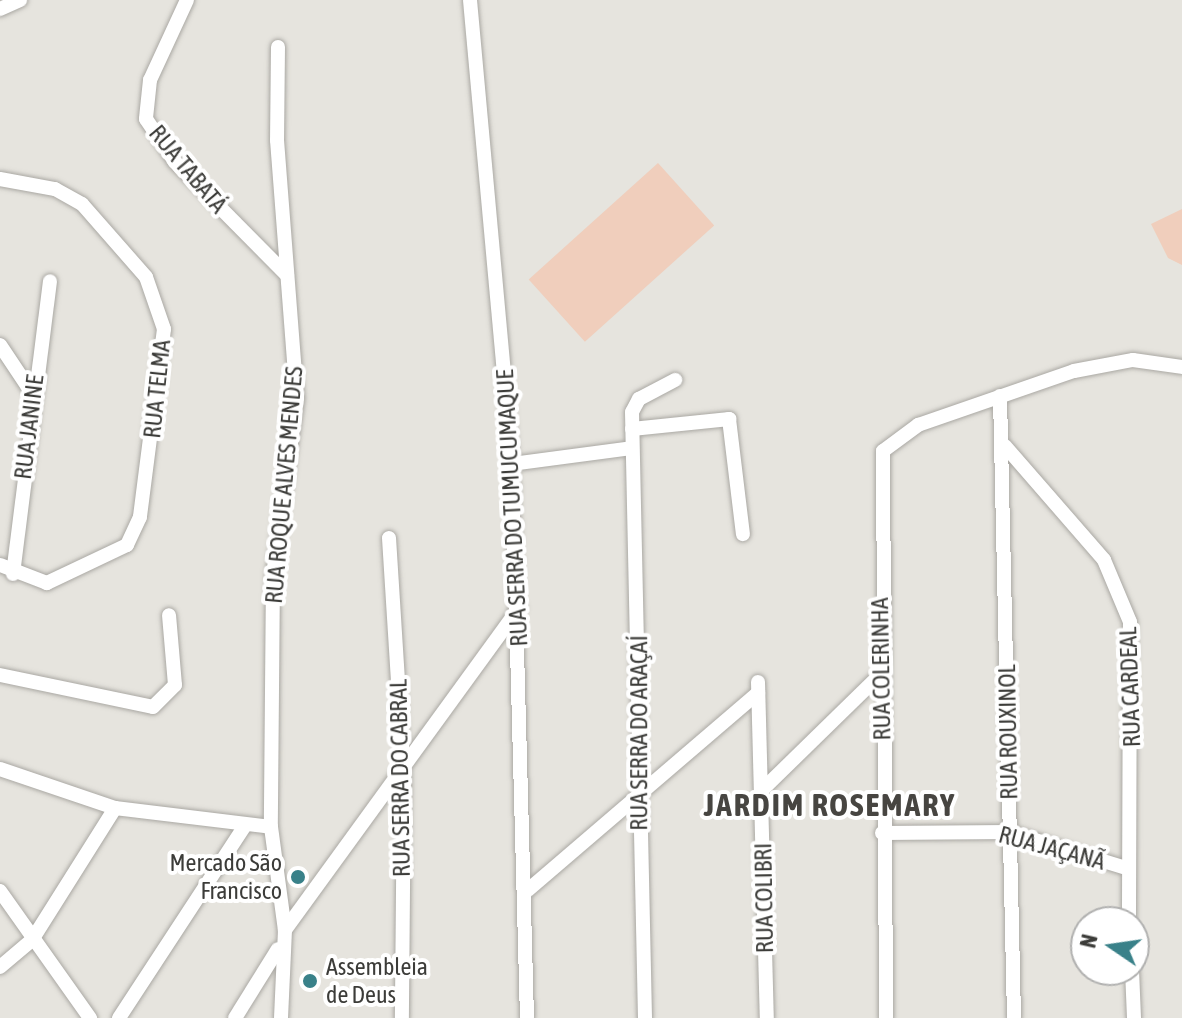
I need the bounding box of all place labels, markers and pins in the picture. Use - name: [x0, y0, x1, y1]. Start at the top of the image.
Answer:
- place label: Mercado São Francisco: [169, 849, 282, 905]
- marker: Mercado São Francisco: [289, 868, 307, 886]
- place label: Assembleia de Deus: [326, 953, 428, 1009]
- marker: Assembleia de Deus: [301, 972, 319, 990]

